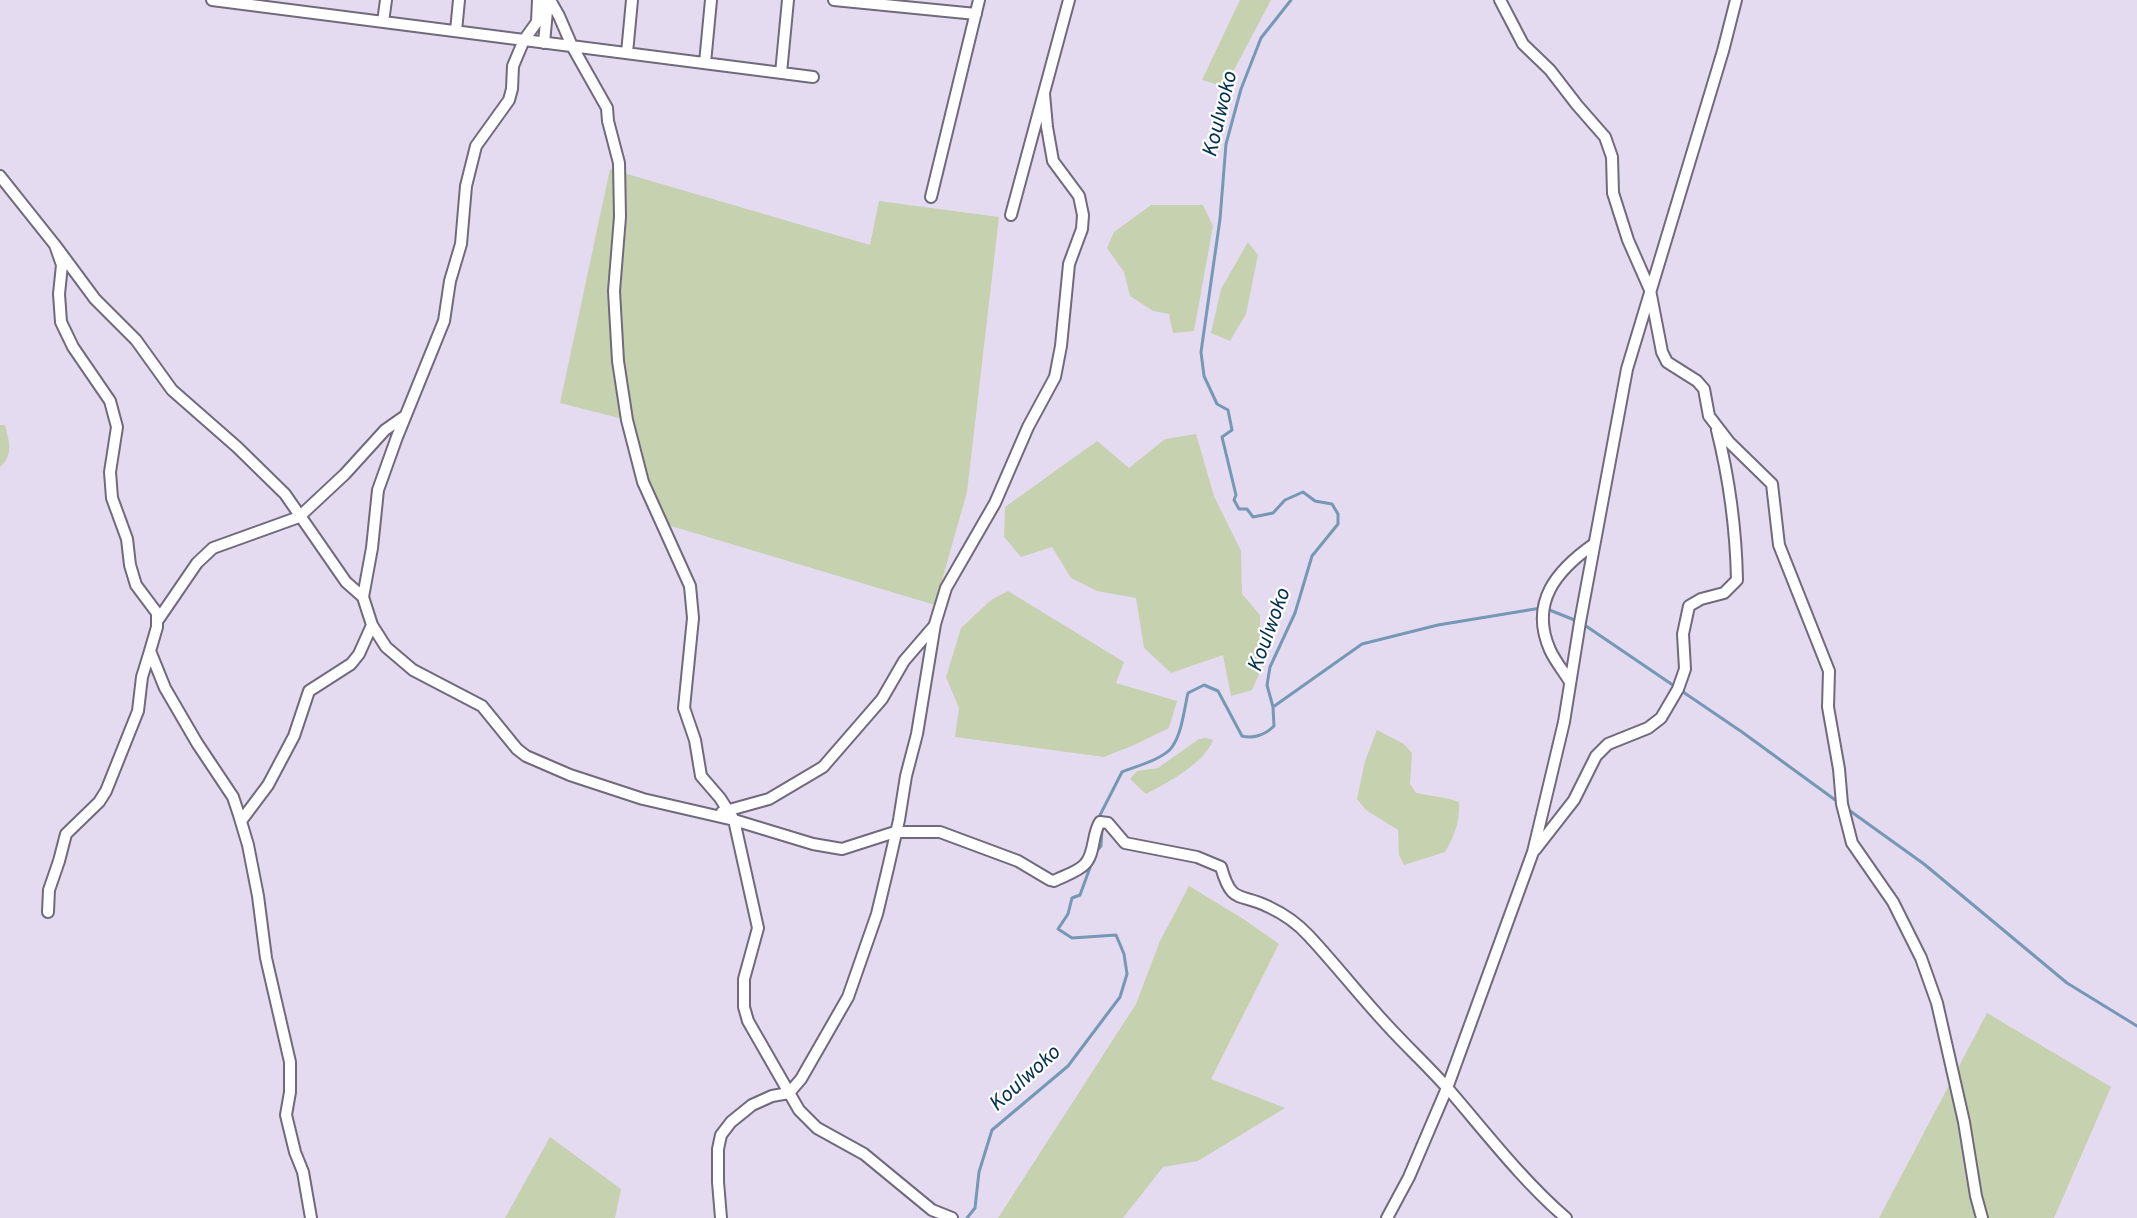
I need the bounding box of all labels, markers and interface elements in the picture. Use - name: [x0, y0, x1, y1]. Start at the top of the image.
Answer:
- water label: Koulwoko: [1199, 70, 1245, 160]
- water label: Koulwoko: [1244, 586, 1298, 676]
- water label: Koulwoko: [985, 1042, 1067, 1118]

